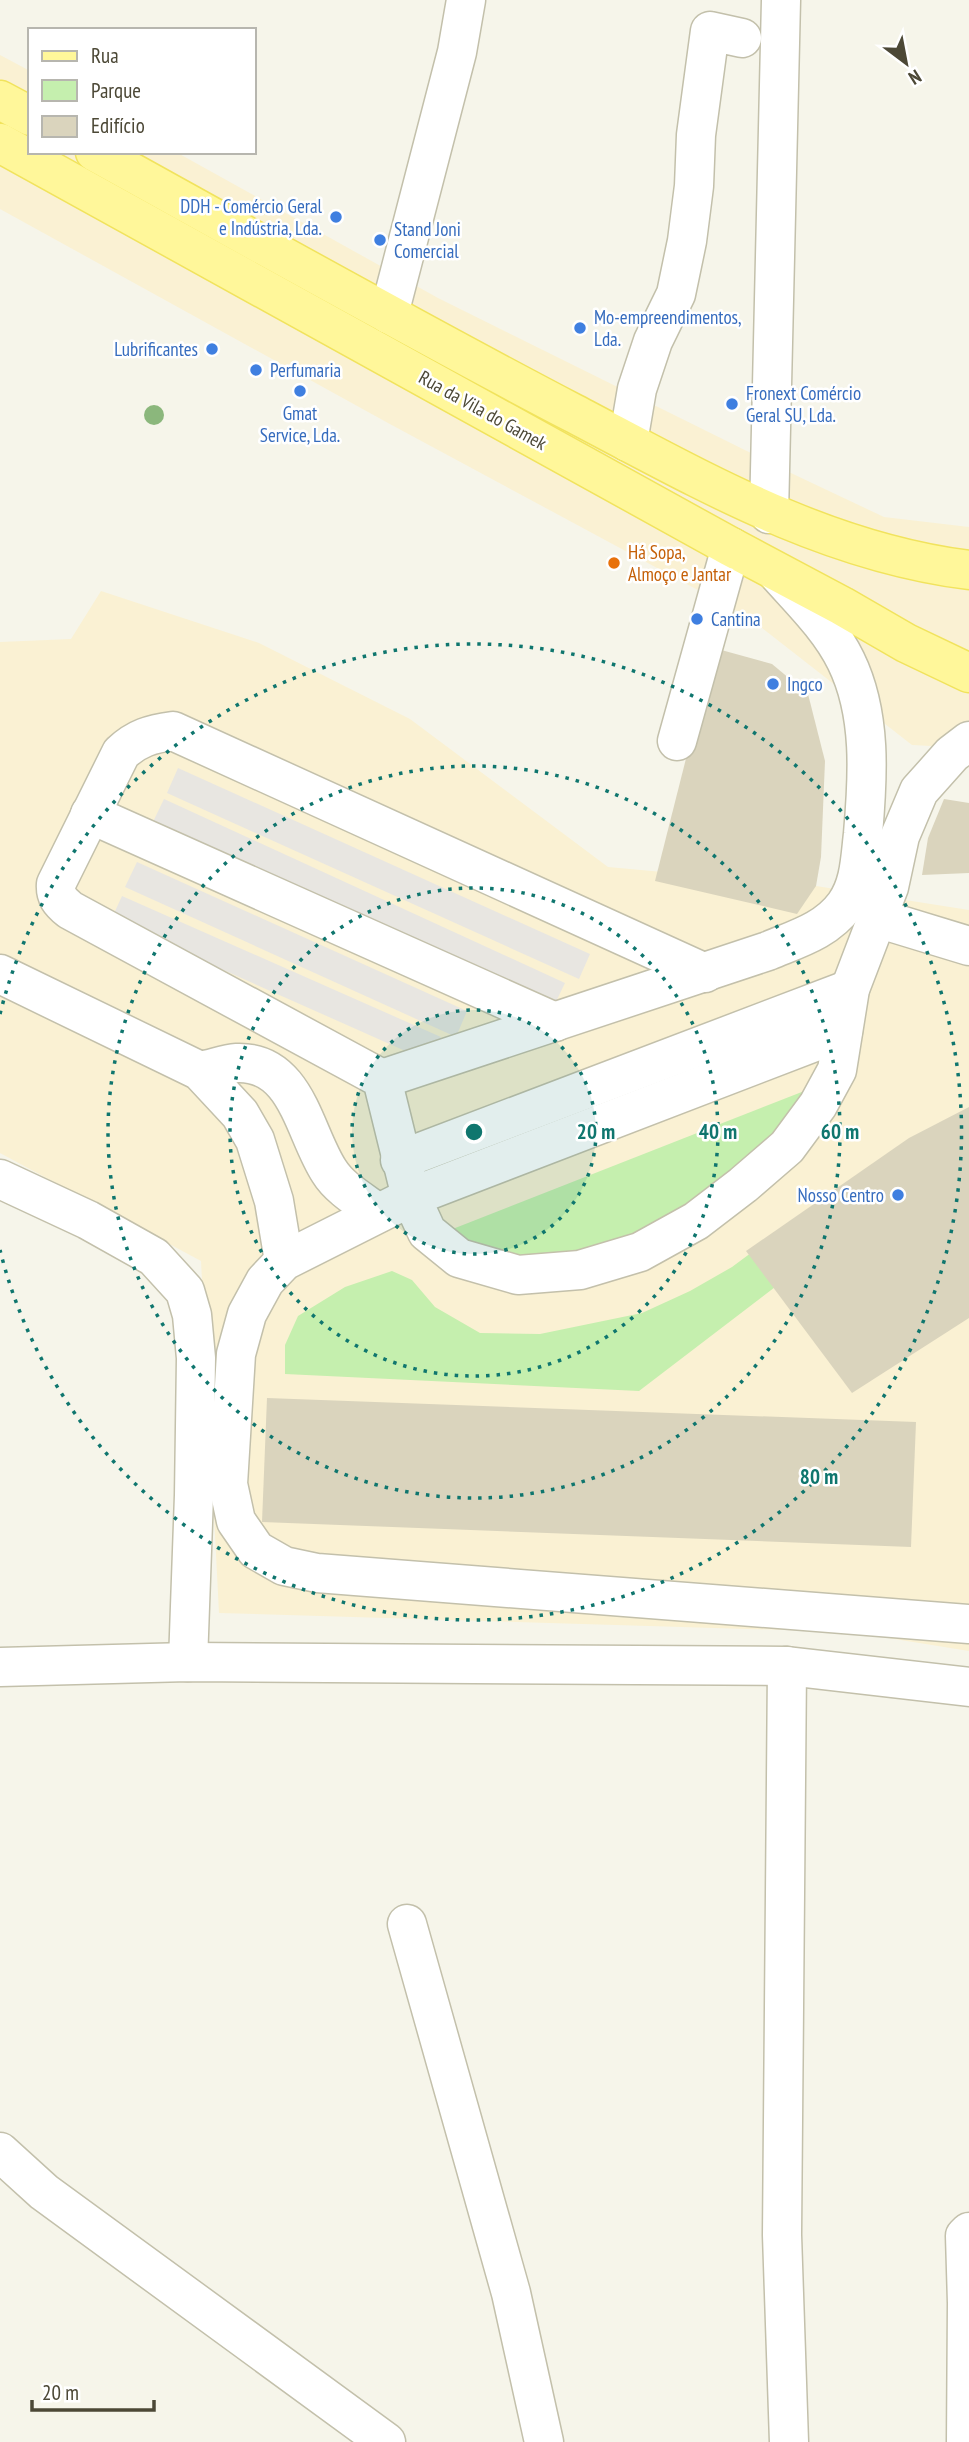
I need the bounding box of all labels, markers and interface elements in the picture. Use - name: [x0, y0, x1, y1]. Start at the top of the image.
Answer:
- legend: [28, 28, 256, 154]
- north arrow: [871, 28, 941, 98]
- text: Rua: [91, 42, 119, 69]
- text: N: [904, 65, 926, 90]
- text: Parque: [91, 77, 141, 104]
- text: Edifício: [91, 112, 145, 139]
- place label: DDH - Comércio Geral e Indústria, Lda.: [180, 194, 323, 240]
- marker: DDH - Comércio Geral e Indústria, Lda.: [328, 209, 344, 225]
- place label: Stand Joni Comercial: [394, 217, 461, 263]
- marker: Stand Joni Comercial: [372, 232, 388, 248]
- place label: Mo-empreendimentos, Lda.: [594, 305, 742, 351]
- marker: Mo-empreendimentos, Lda.: [572, 320, 588, 336]
- place label: Lubrificantes: [114, 337, 198, 361]
- marker: Lubrificantes: [204, 341, 220, 357]
- place label: Perfumaria: [270, 358, 341, 382]
- marker: Perfumaria: [248, 362, 264, 378]
- street label: Rua da Vila do Gamek: [415, 365, 552, 455]
- place label: Fronext Comércio Geral SU, Lda.: [746, 381, 861, 427]
- marker: Gmat Service, Lda.: [292, 383, 308, 399]
- marker: Fronext Comércio Geral SU, Lda.: [724, 396, 740, 412]
- place label: Gmat Service, Lda.: [260, 401, 340, 447]
- place label: Há Sopa, Almoço e Jantar: [628, 540, 732, 586]
- marker: Há Sopa, Almoço e Jantar: [606, 555, 622, 571]
- place label: Cantina: [711, 607, 761, 631]
- marker: Cantina: [689, 611, 705, 627]
- place label: Ingco: [787, 672, 823, 696]
- marker: Ingco: [765, 676, 781, 692]
- text: 20 m: [577, 1118, 615, 1145]
- text: 40 m: [699, 1118, 737, 1145]
- text: 60 m: [821, 1118, 859, 1145]
- centre of rings: [462, 1120, 486, 1144]
- place label: Nosso Centro: [797, 1183, 884, 1207]
- marker: Nosso Centro: [890, 1187, 906, 1203]
- text: 80 m: [800, 1463, 838, 1490]
- scale bar: [32, 2368, 154, 2412]
- text: 20 m: [42, 2379, 79, 2406]

